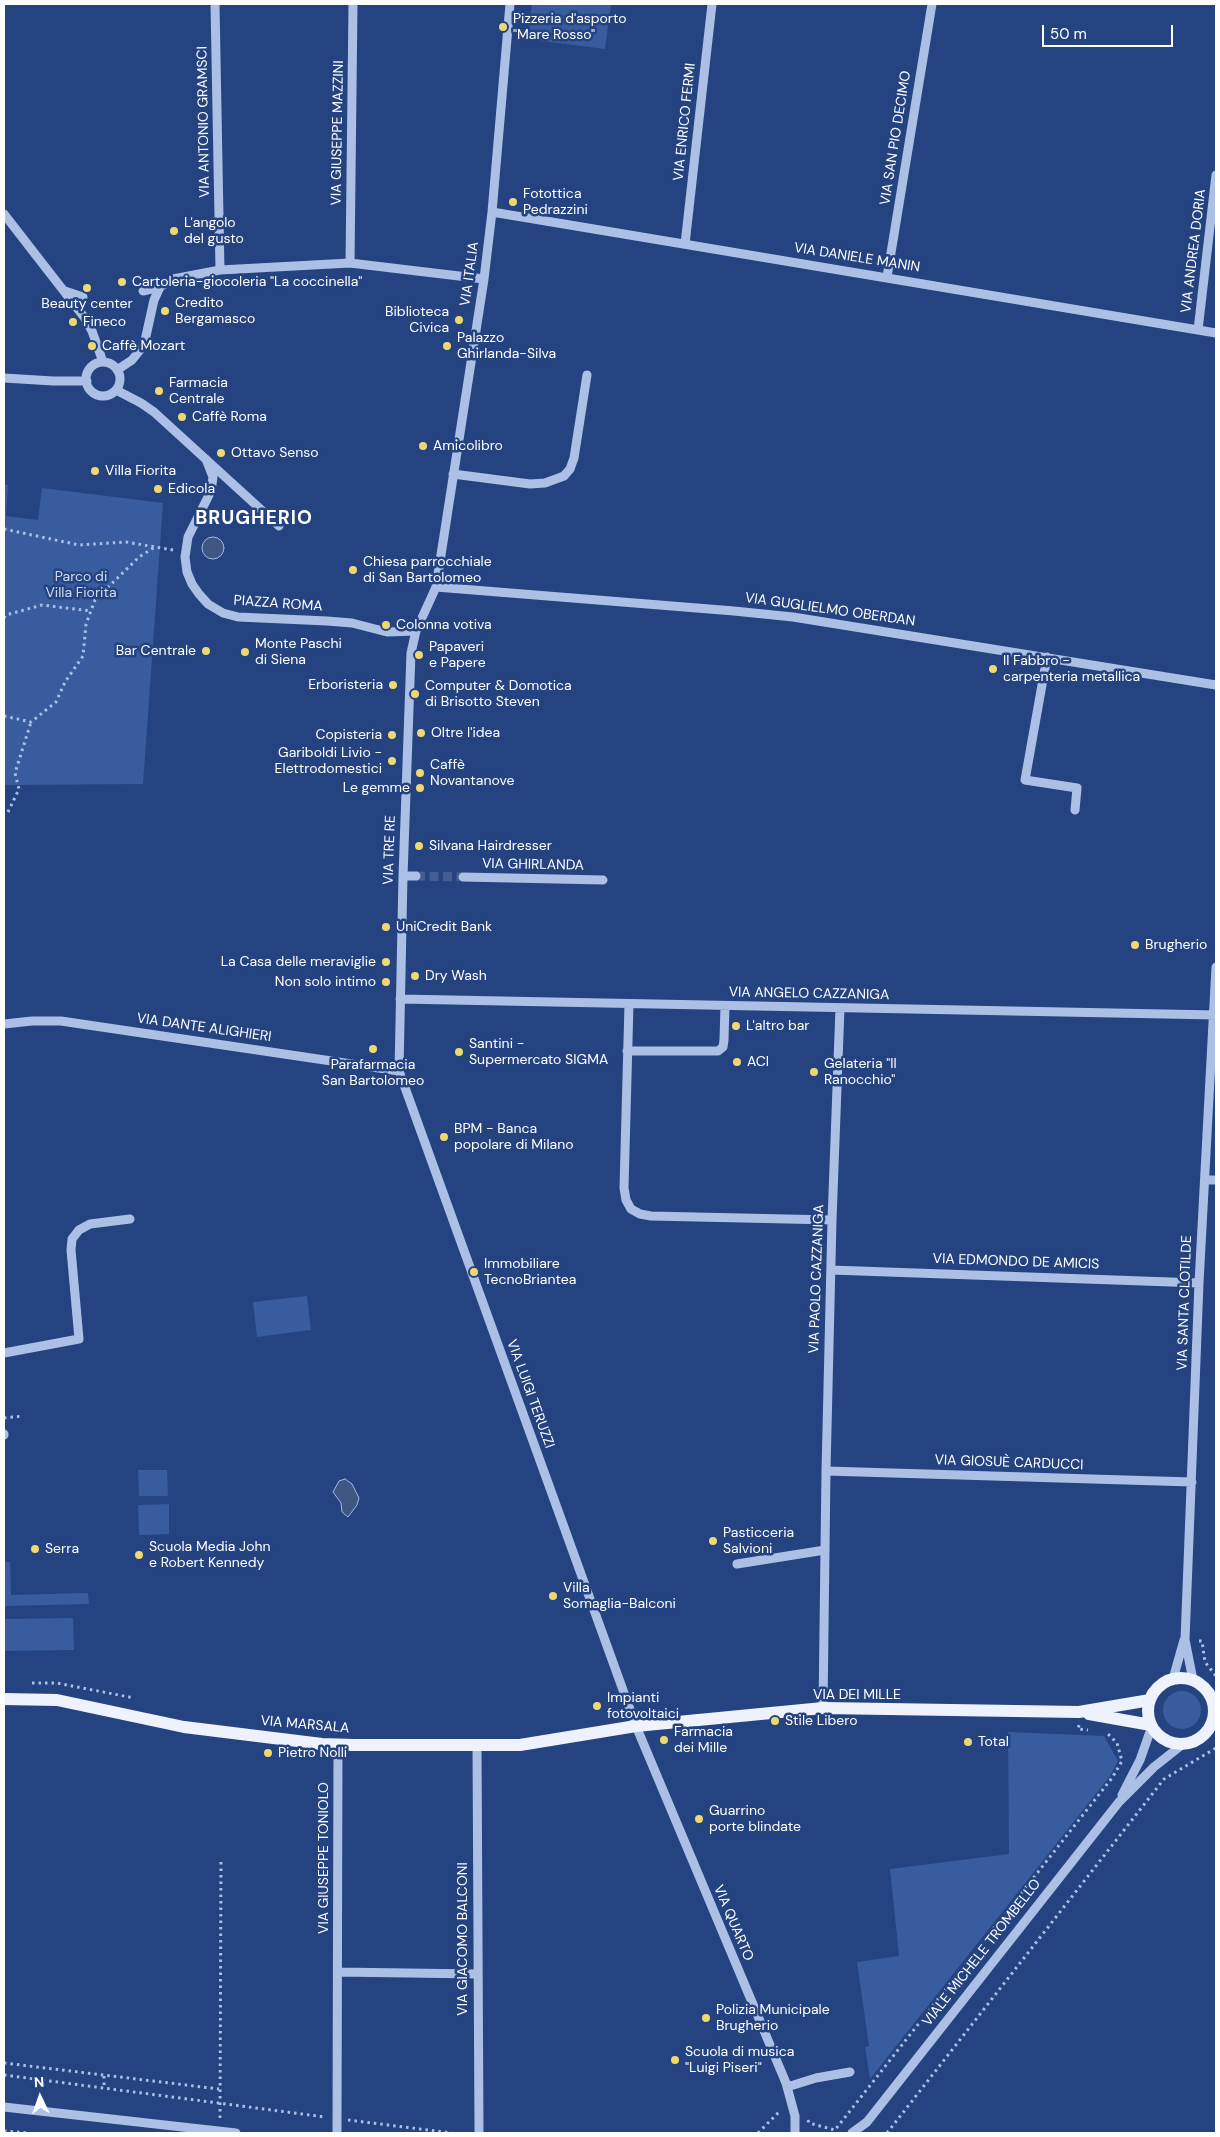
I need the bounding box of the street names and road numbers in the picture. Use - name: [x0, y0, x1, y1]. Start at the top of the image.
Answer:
- street label: VIA ANTONIO GRAMSCI: [194, 46, 214, 198]
- street label: VIA GIUSEPPE MAZZINI: [328, 60, 348, 206]
- street label: VIA ENRICO FERMI: [670, 62, 700, 182]
- street label: VIA SAN PIO DECIMO: [877, 70, 915, 206]
- street label: VIA ANDREA DORIA: [1178, 188, 1210, 314]
- street label: VIA DANIELE MANIN: [793, 240, 921, 276]
- street label: VIA ITALIA: [457, 241, 483, 307]
- street label: VIA GUGLIELMO OBERDAN: [744, 590, 916, 630]
- street label: PIAZZA ROMA: [233, 593, 323, 615]
- street label: VIA TRE RE: [380, 815, 400, 885]
- street label: VIA GHIRLANDA: [482, 856, 584, 874]
- street label: VIA ANGELO CAZZANIGA: [729, 984, 889, 1004]
- street label: VIA DANTE ALIGHIERI: [136, 1010, 272, 1046]
- street label: VIA PAOLO CAZZANIGA: [806, 1204, 828, 1354]
- street label: VIA SANTA CLOTILDE: [1174, 1235, 1196, 1371]
- street label: VIA EDMONDO DE AMICIS: [932, 1251, 1100, 1273]
- street label: VIA LUIGI TERUZZI: [503, 1337, 557, 1451]
- street label: VIA GIOSUÈ CARDUCCI: [934, 1452, 1084, 1474]
- street label: VIA DEI MILLE: [813, 1687, 901, 1703]
- street label: VIA MARSALA: [260, 1713, 350, 1737]
- street label: VIA GIUSEPPE TONIOLO: [316, 1782, 332, 1934]
- street label: VIA GIACOMO BALCONI: [455, 1862, 471, 2016]
- street label: VIALE MICHELE TROMBELLO: [919, 1876, 1045, 2030]
- street label: VIA QUARTO: [709, 1882, 757, 1964]

